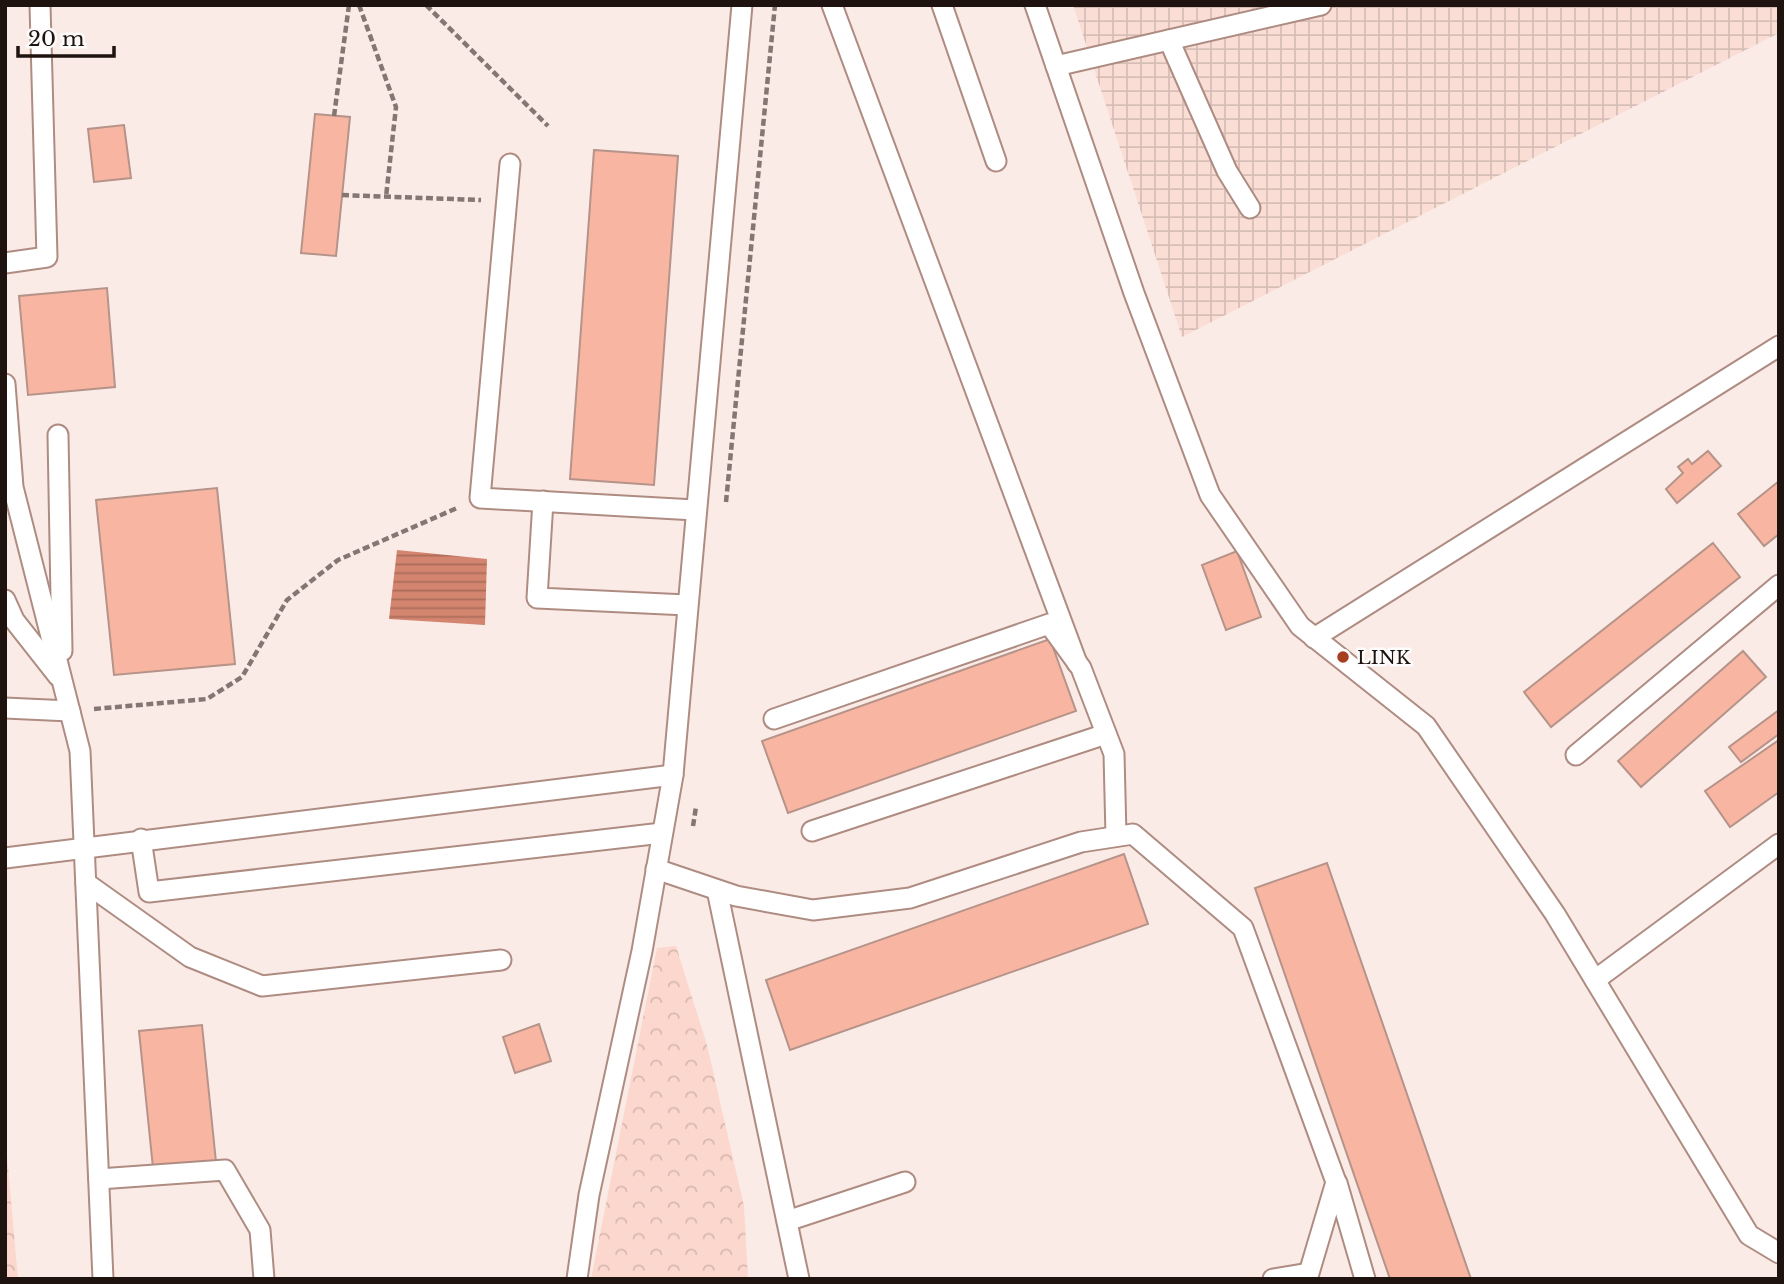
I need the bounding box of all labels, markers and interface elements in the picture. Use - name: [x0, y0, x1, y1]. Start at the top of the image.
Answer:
- scale bar: [18, 14, 114, 58]
- text: 20 m: [28, 26, 85, 52]
- place label: LINK: [1357, 646, 1412, 669]
- marker: LINK: [1335, 649, 1351, 665]

